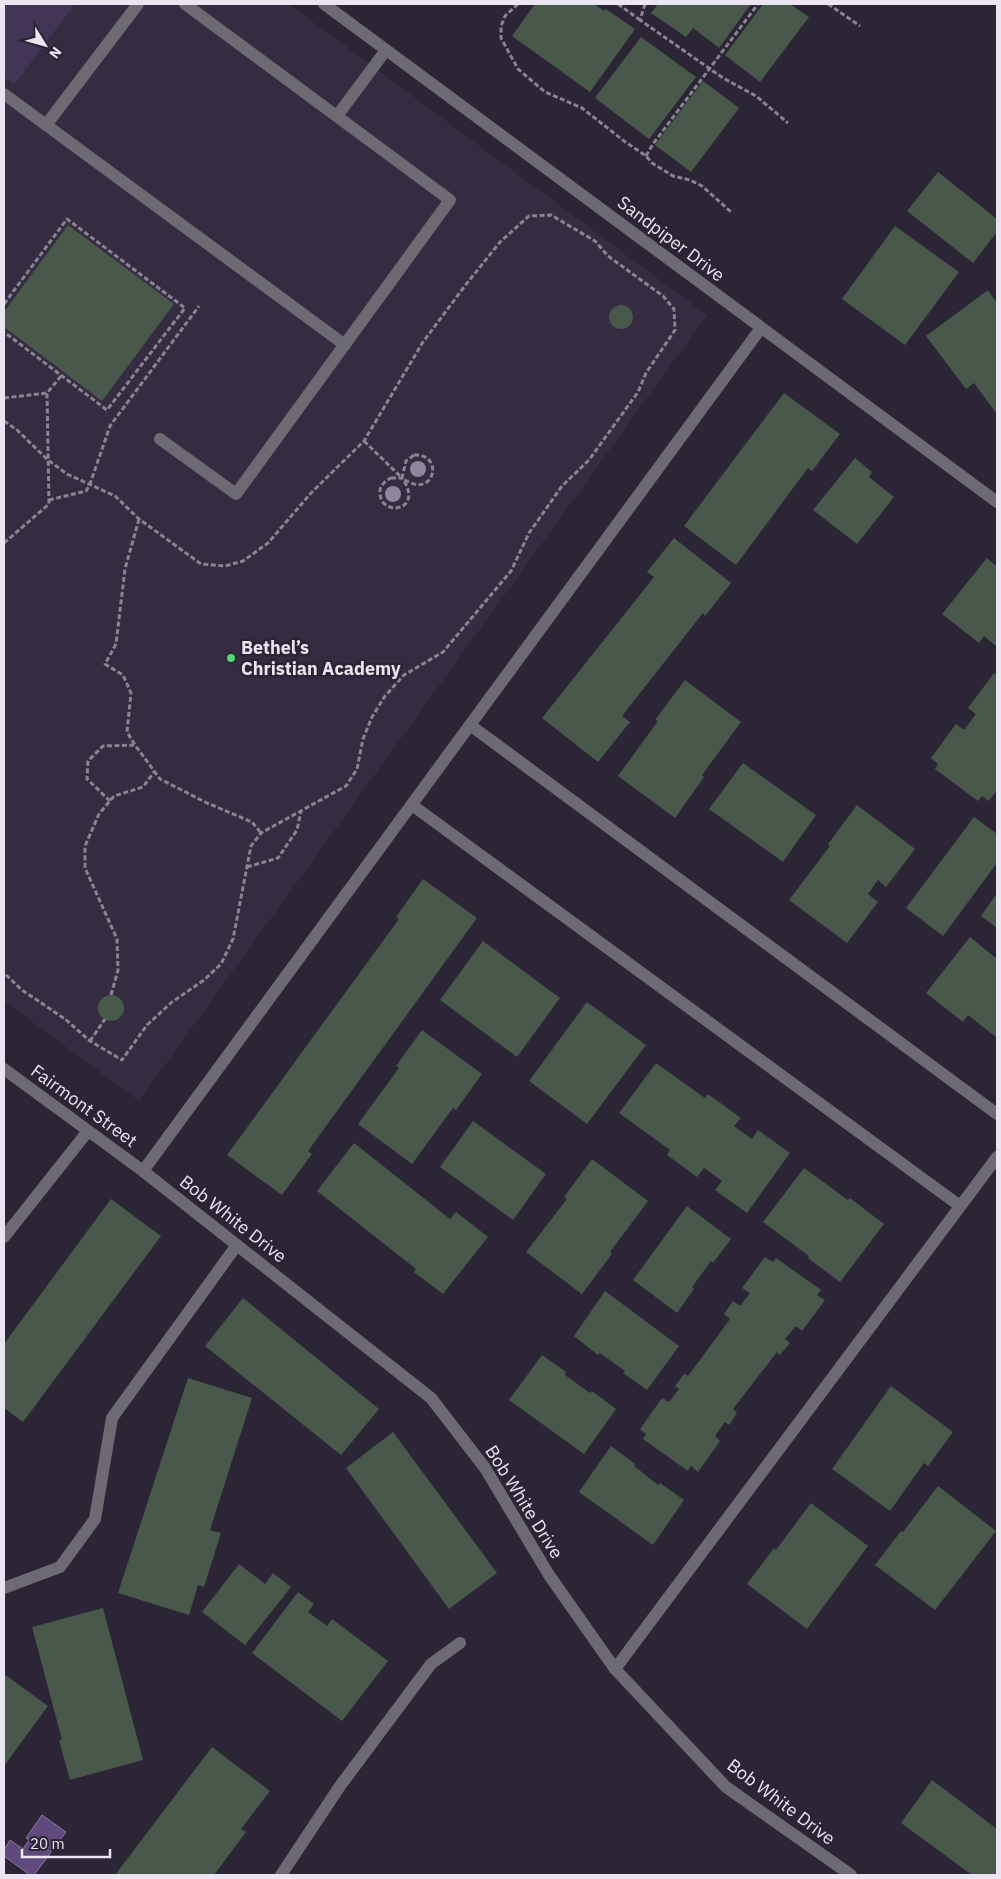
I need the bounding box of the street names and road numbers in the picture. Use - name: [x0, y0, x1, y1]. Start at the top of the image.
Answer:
- street label: Sandpiper Drive: [613, 191, 730, 287]
- street label: Fairmont Street: [27, 1059, 142, 1152]
- street label: Bob White Drive: [175, 1170, 291, 1268]
- street label: Bob White Drive: [480, 1441, 569, 1563]
- street label: Bob White Drive: [723, 1753, 840, 1850]

